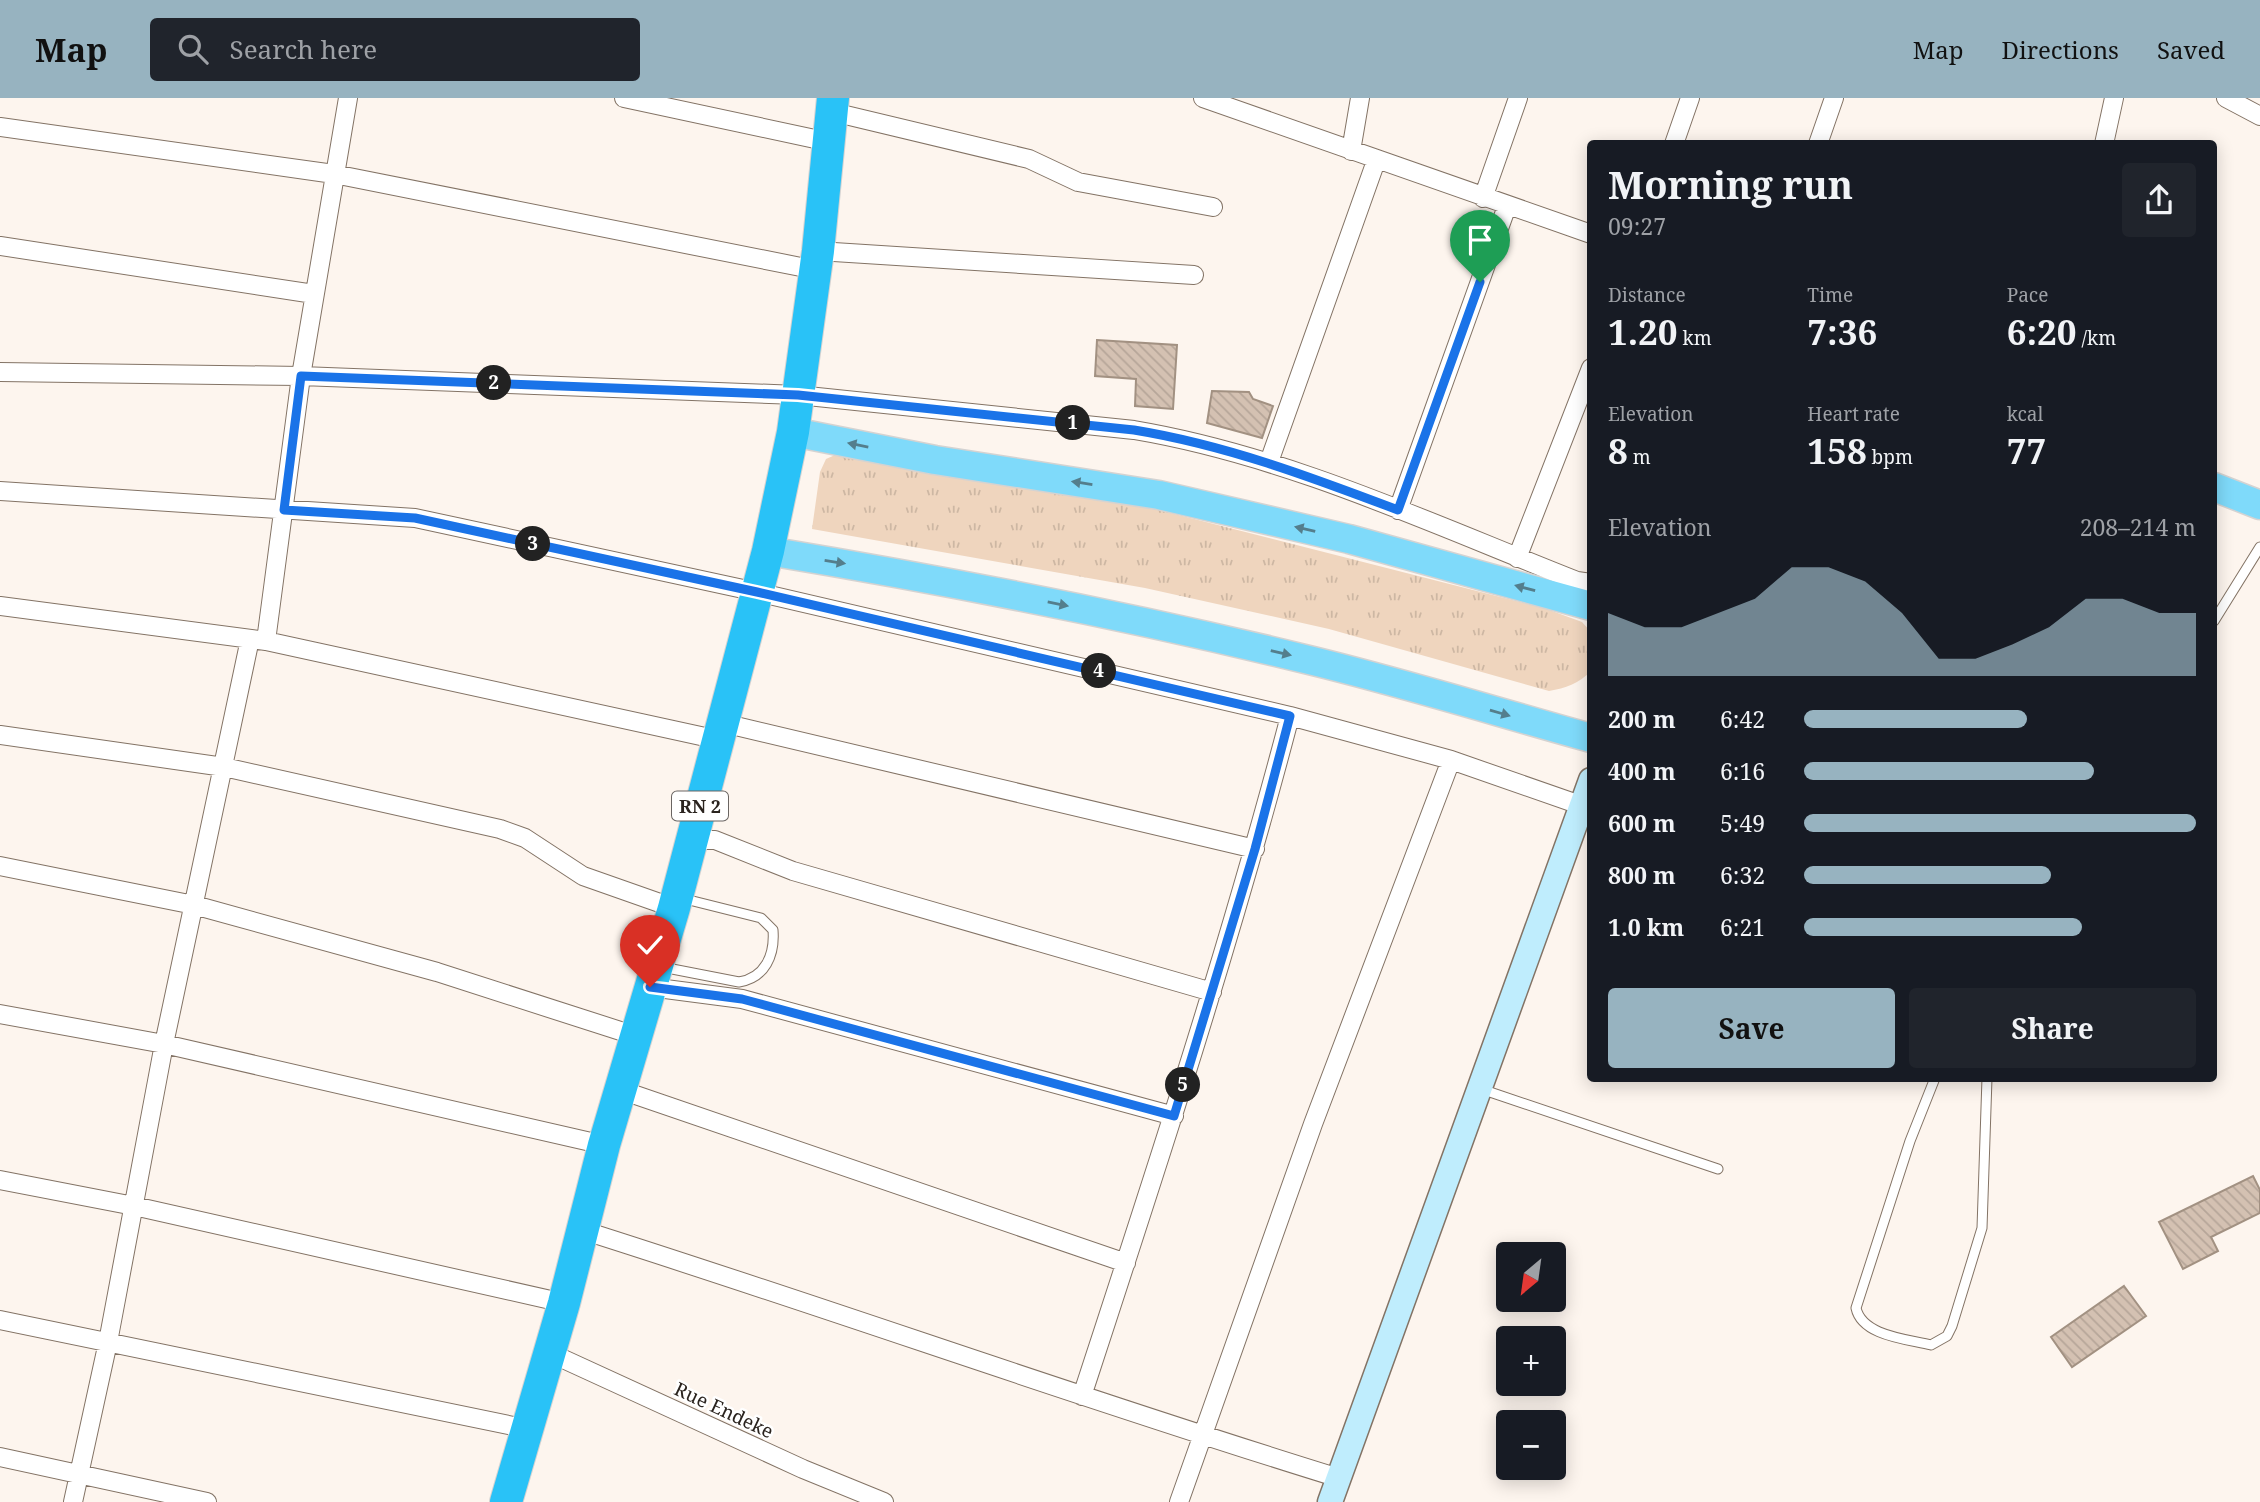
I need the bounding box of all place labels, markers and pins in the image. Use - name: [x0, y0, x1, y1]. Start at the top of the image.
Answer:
- pin: [1450, 210, 1510, 282]
- pin: 2: [476, 366, 512, 400]
- pin: 1: [1056, 406, 1090, 440]
- pin: 3: [516, 526, 550, 562]
- pin: 4: [1082, 654, 1116, 688]
- pin: [620, 915, 680, 987]
- pin: 5: [1166, 1068, 1200, 1102]

